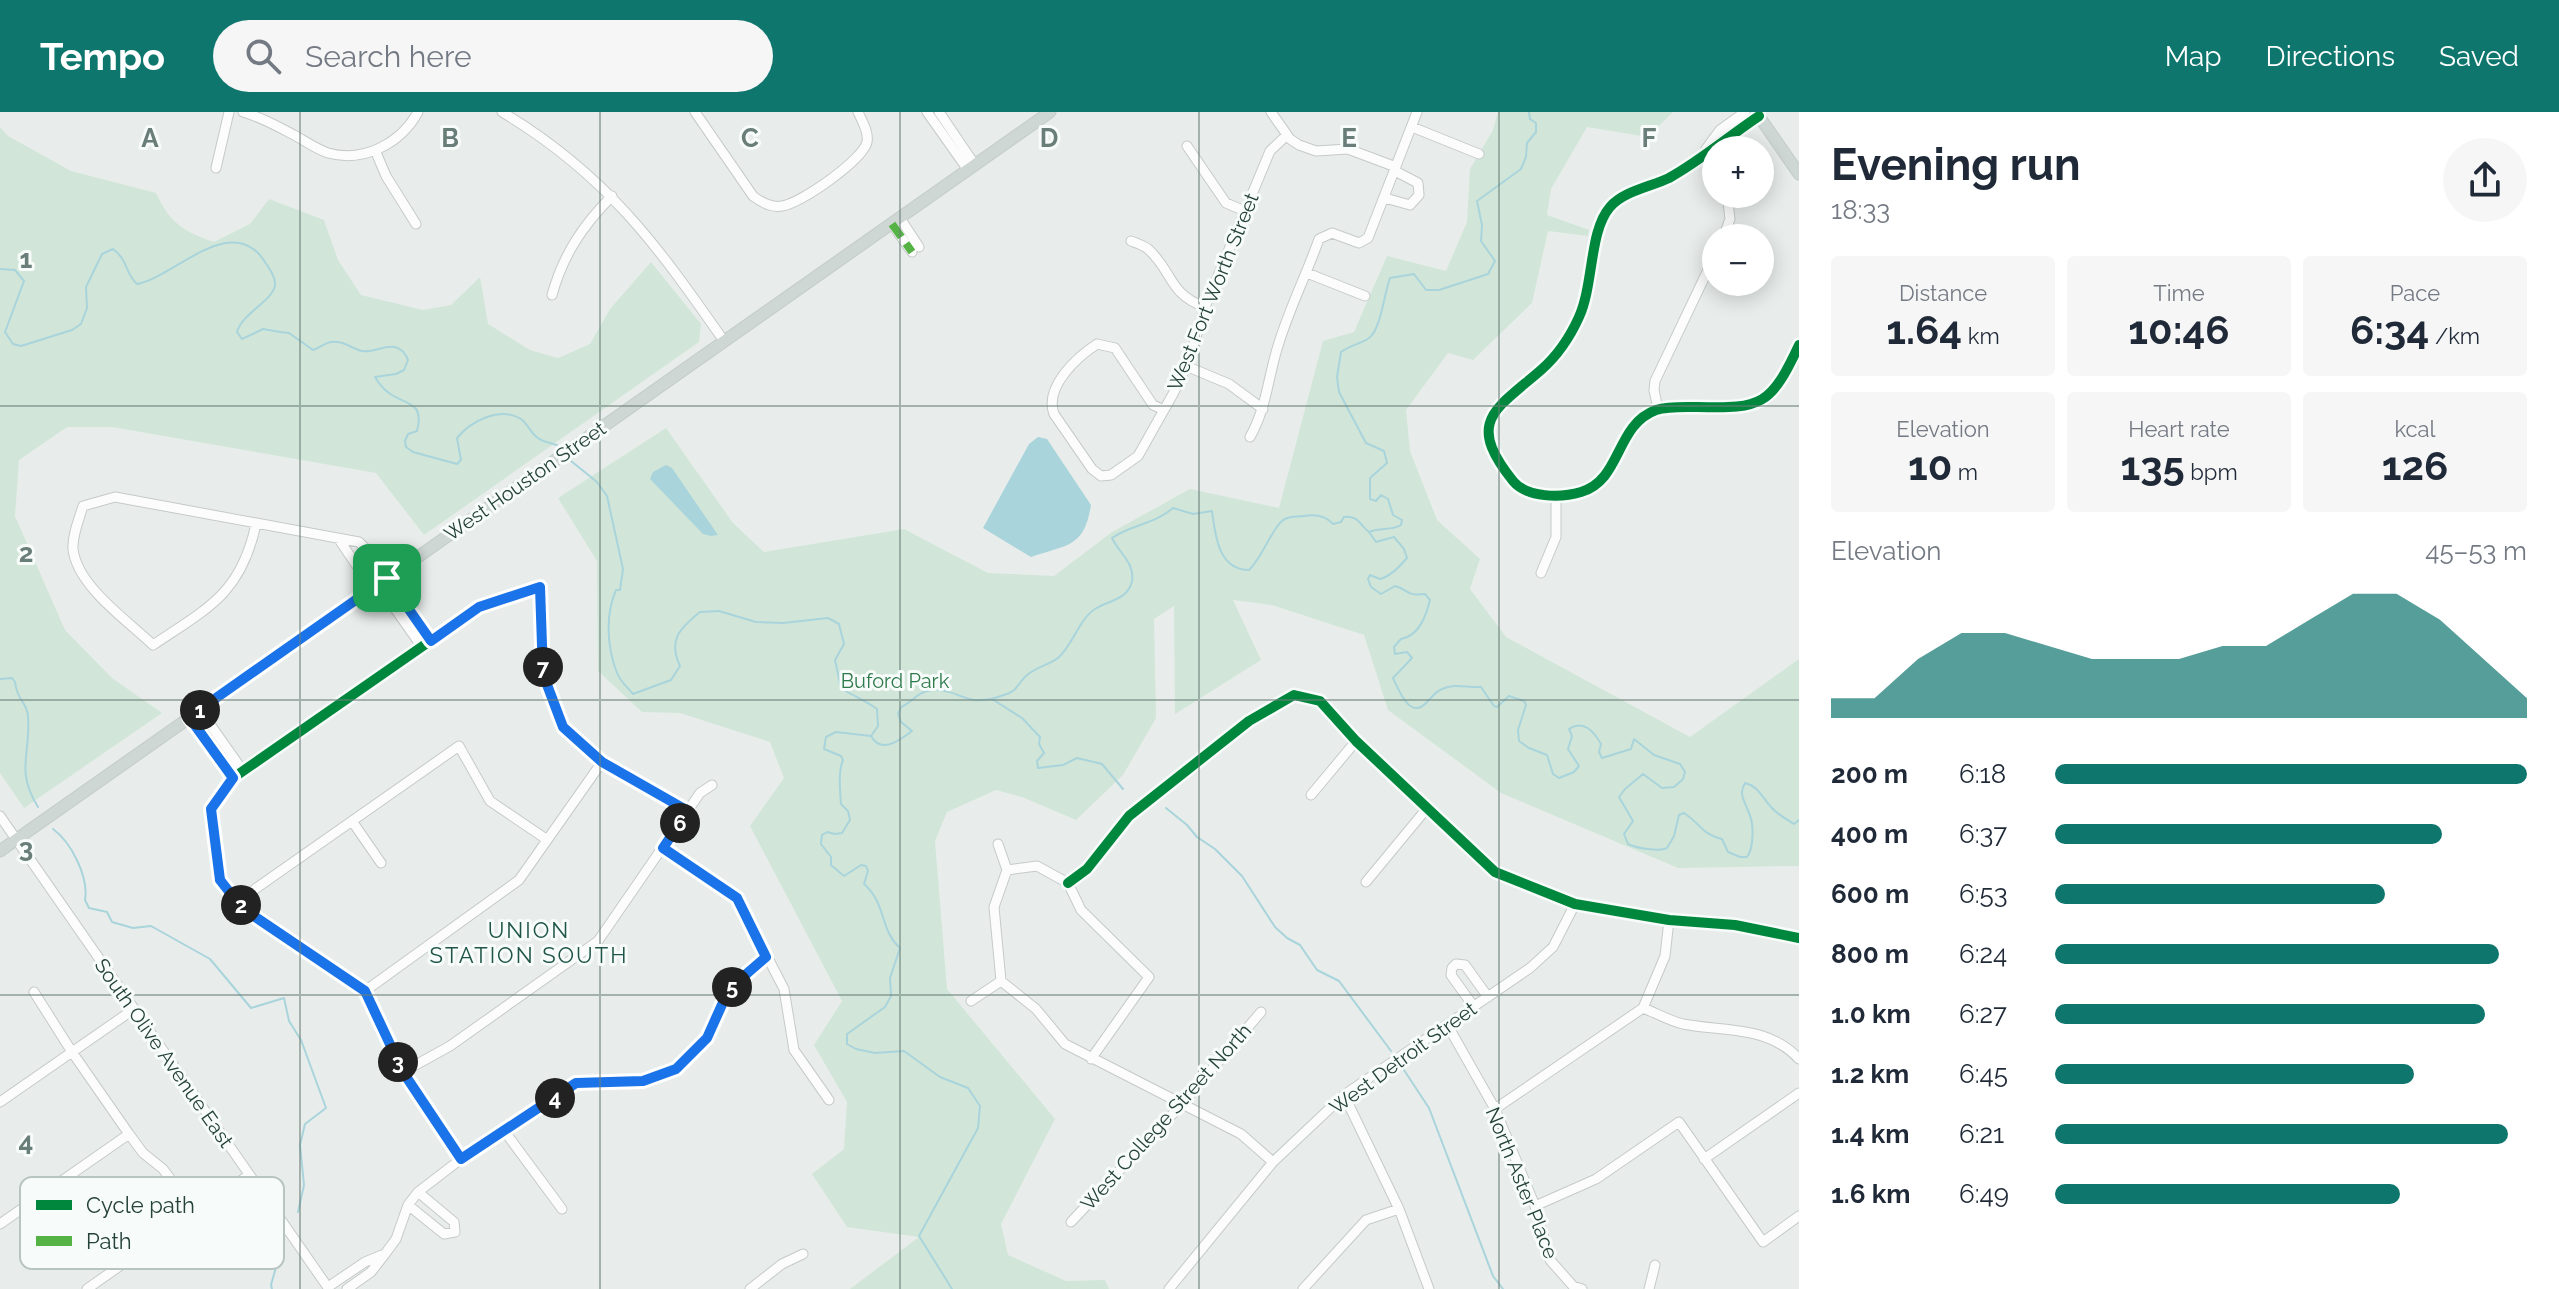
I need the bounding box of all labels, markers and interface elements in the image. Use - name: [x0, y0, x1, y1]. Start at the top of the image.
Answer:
- search box: [213, 20, 773, 92]
- text: Tempo: [40, 34, 165, 79]
- icon: search: [241, 34, 285, 78]
- text: Search here: [305, 39, 472, 74]
- text: Map: [2165, 40, 2222, 73]
- text: Directions: [2266, 40, 2395, 73]
- text: Saved: [2439, 40, 2519, 73]
- text: A: [141, 123, 159, 153]
- text: B: [441, 123, 459, 153]
- text: C: [741, 123, 759, 153]
- text: D: [1040, 123, 1058, 153]
- text: E: [1341, 123, 1357, 153]
- text: F: [1642, 123, 1657, 153]
- map controls: [1702, 136, 1774, 296]
- button: +: [1702, 136, 1774, 208]
- button: share: [2443, 138, 2527, 222]
- text: Evening run: [1831, 139, 2080, 190]
- street label: West Fort Worth Street: [1162, 189, 1264, 394]
- text: 18:33: [1831, 195, 1890, 225]
- button: −: [1702, 224, 1774, 296]
- text: 1: [20, 244, 33, 274]
- text: Distance: [1899, 280, 1987, 306]
- text: Time: [2153, 280, 2205, 306]
- text: Pace: [2390, 280, 2440, 306]
- text: 1.64: [1886, 306, 1962, 353]
- text: 10:46: [2128, 306, 2230, 353]
- text: 6:34: [2350, 306, 2429, 353]
- text: km: [1962, 323, 2000, 349]
- text: /km: [2429, 323, 2480, 349]
- street label: West Houston Street: [440, 416, 611, 546]
- text: Elevation: [1896, 416, 1990, 442]
- text: Heart rate: [2128, 416, 2230, 442]
- text: kcal: [2394, 416, 2436, 442]
- text: 10: [1908, 442, 1952, 489]
- text: 135: [2120, 442, 2185, 489]
- text: 126: [2382, 442, 2448, 489]
- text: m: [1952, 459, 1978, 485]
- text: bpm: [2185, 459, 2238, 485]
- text: Elevation: [1831, 536, 1941, 566]
- text: 45–53 m: [2425, 536, 2527, 566]
- text: 2: [19, 538, 33, 568]
- pin: [353, 544, 421, 612]
- icon: arrive: [365, 556, 409, 600]
- pin: 7: [523, 647, 563, 687]
- text: 7: [537, 654, 549, 680]
- park label: Buford Park: [841, 669, 950, 693]
- pin: 1: [180, 690, 220, 730]
- text: 1: [195, 697, 205, 723]
- text: 200 m: [1831, 759, 1908, 789]
- text: 6:18: [1959, 759, 2006, 789]
- pin: 6: [660, 803, 700, 843]
- text: 6: [673, 810, 687, 836]
- text: 400 m: [1831, 819, 1908, 849]
- text: 6:37: [1959, 819, 2007, 849]
- text: 3: [19, 833, 33, 863]
- text: 600 m: [1831, 879, 1909, 909]
- text: 6:53: [1959, 879, 2008, 909]
- pin: 2: [221, 885, 261, 925]
- text: 2: [235, 892, 247, 918]
- district label: UNION STATION SOUTH: [430, 917, 628, 968]
- text: 800 m: [1831, 939, 1909, 969]
- text: 6:24: [1959, 939, 2007, 969]
- street label: South Olive Avenue East: [90, 954, 239, 1152]
- pin: 5: [712, 967, 752, 1007]
- text: 5: [726, 974, 738, 1000]
- street label: West Detroit Street: [1325, 996, 1481, 1119]
- text: 1.0 km: [1831, 999, 1911, 1029]
- text: 6:27: [1959, 999, 2007, 1029]
- street label: West College Street North: [1076, 1019, 1256, 1215]
- pin: 3: [378, 1042, 418, 1082]
- text: 3: [392, 1049, 404, 1075]
- text: 1.2 km: [1831, 1059, 1909, 1089]
- text: 6:45: [1959, 1059, 2008, 1089]
- pin: 4: [535, 1078, 575, 1118]
- text: 4: [549, 1085, 561, 1111]
- street label: North Aster Place: [1481, 1104, 1563, 1263]
- text: 1.4 km: [1831, 1119, 1910, 1149]
- text: 6:21: [1959, 1119, 2004, 1149]
- text: 4: [19, 1127, 33, 1157]
- legend: [20, 1177, 284, 1269]
- text: 1.6 km: [1831, 1179, 1910, 1209]
- text: 6:49: [1959, 1179, 2009, 1209]
- text: Cycle path: [86, 1192, 195, 1218]
- text: Path: [86, 1228, 132, 1254]

